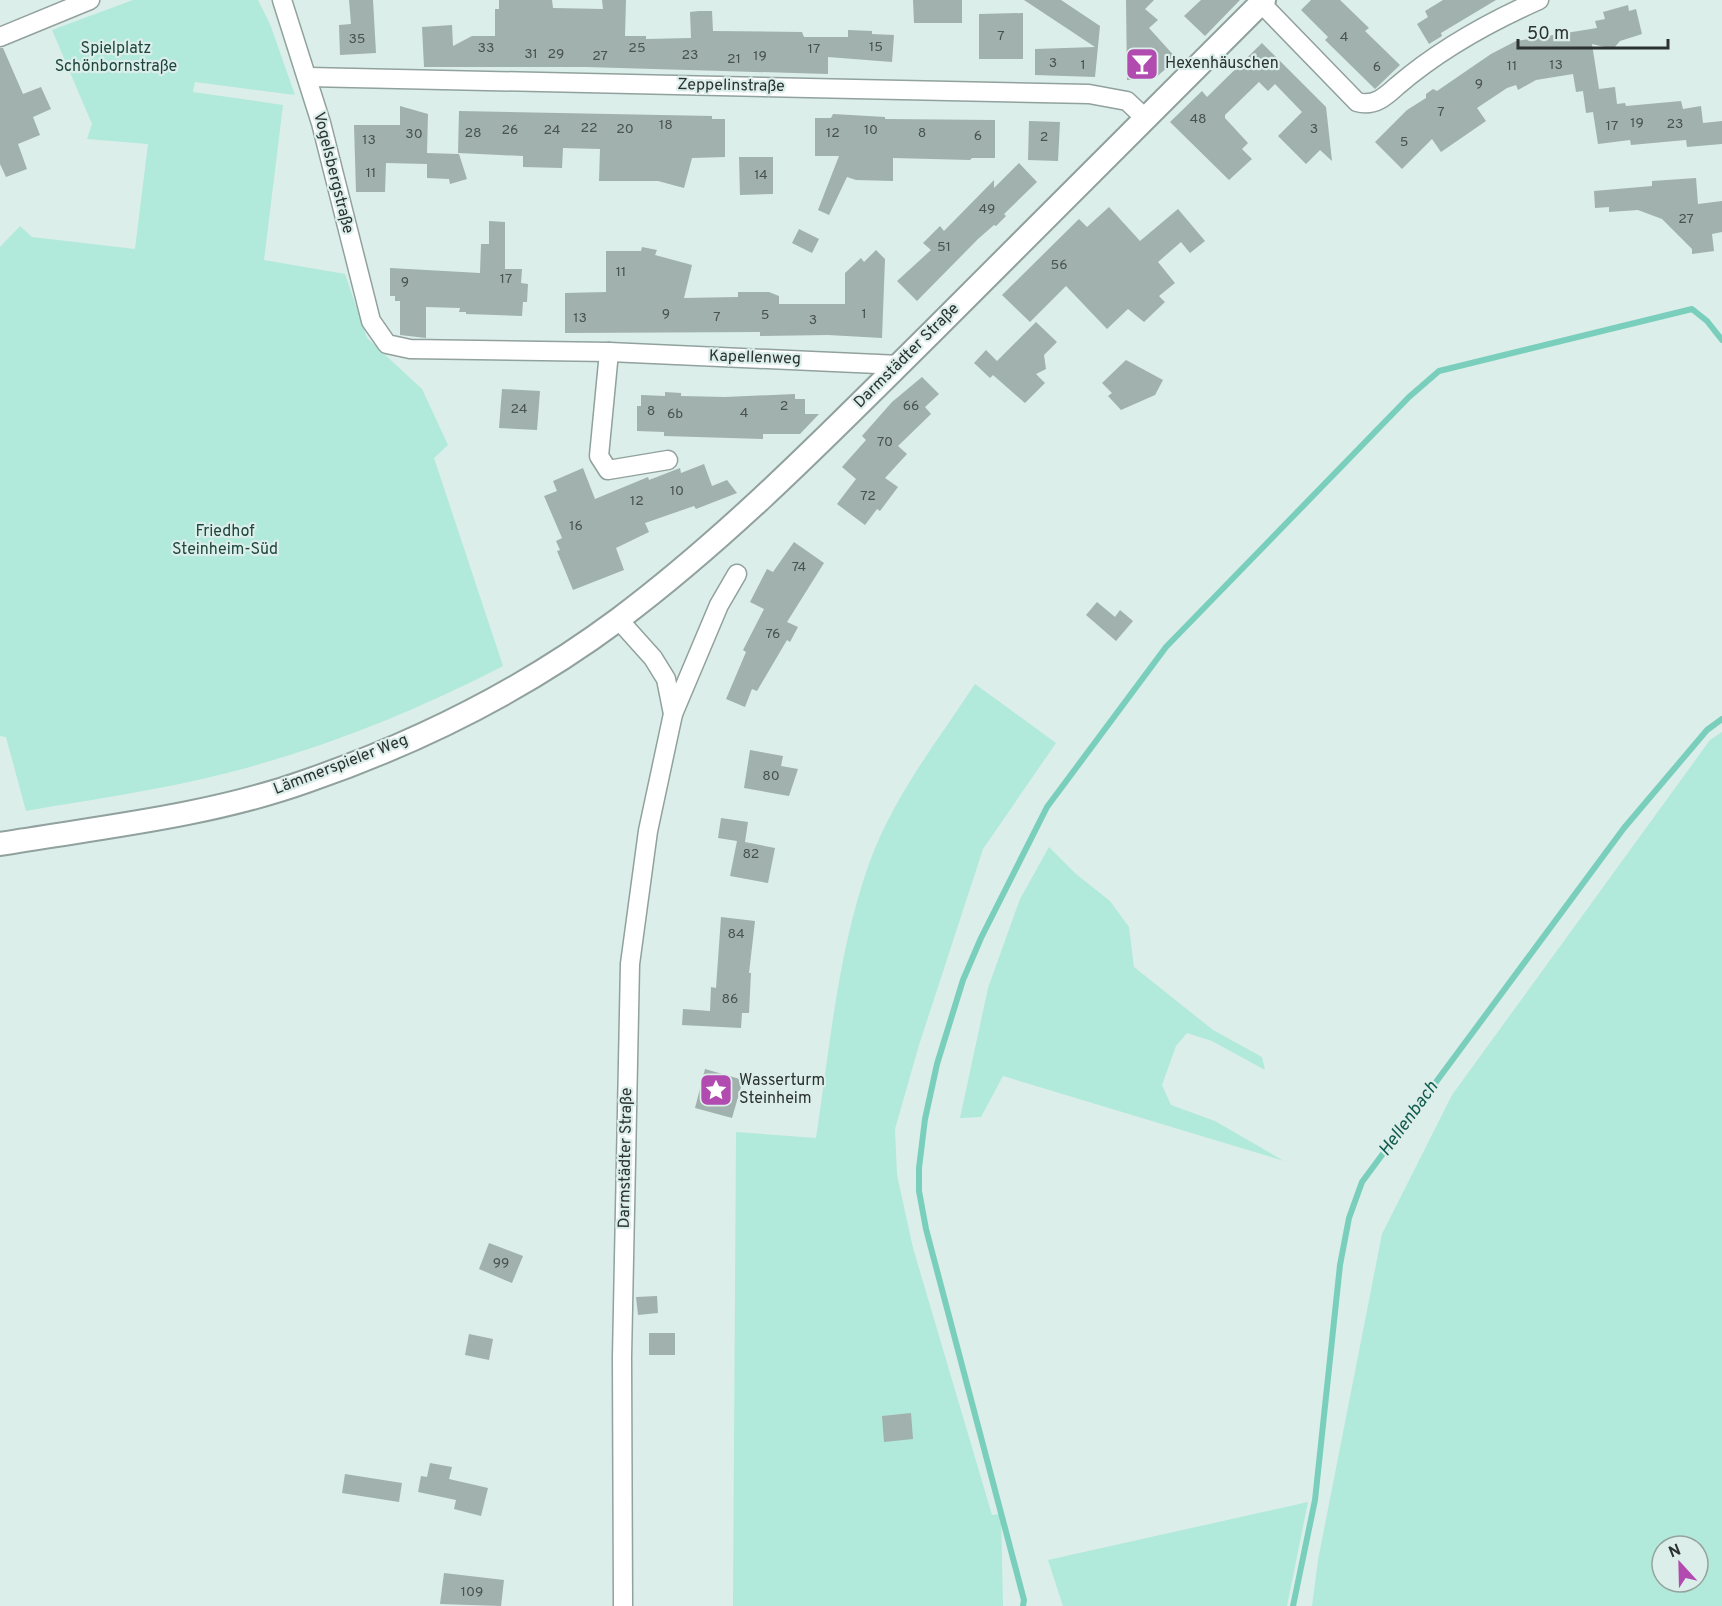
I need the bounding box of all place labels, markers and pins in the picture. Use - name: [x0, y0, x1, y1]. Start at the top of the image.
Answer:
- bar icon: Hexenhäuschen: [1124, 46, 1160, 82]
- place label: Hexenhäuschen: [1165, 54, 1279, 74]
- place label: Wasserturm Steinheim: [739, 1071, 825, 1109]
- place icon: Wasserturm Steinheim: [698, 1072, 734, 1108]

